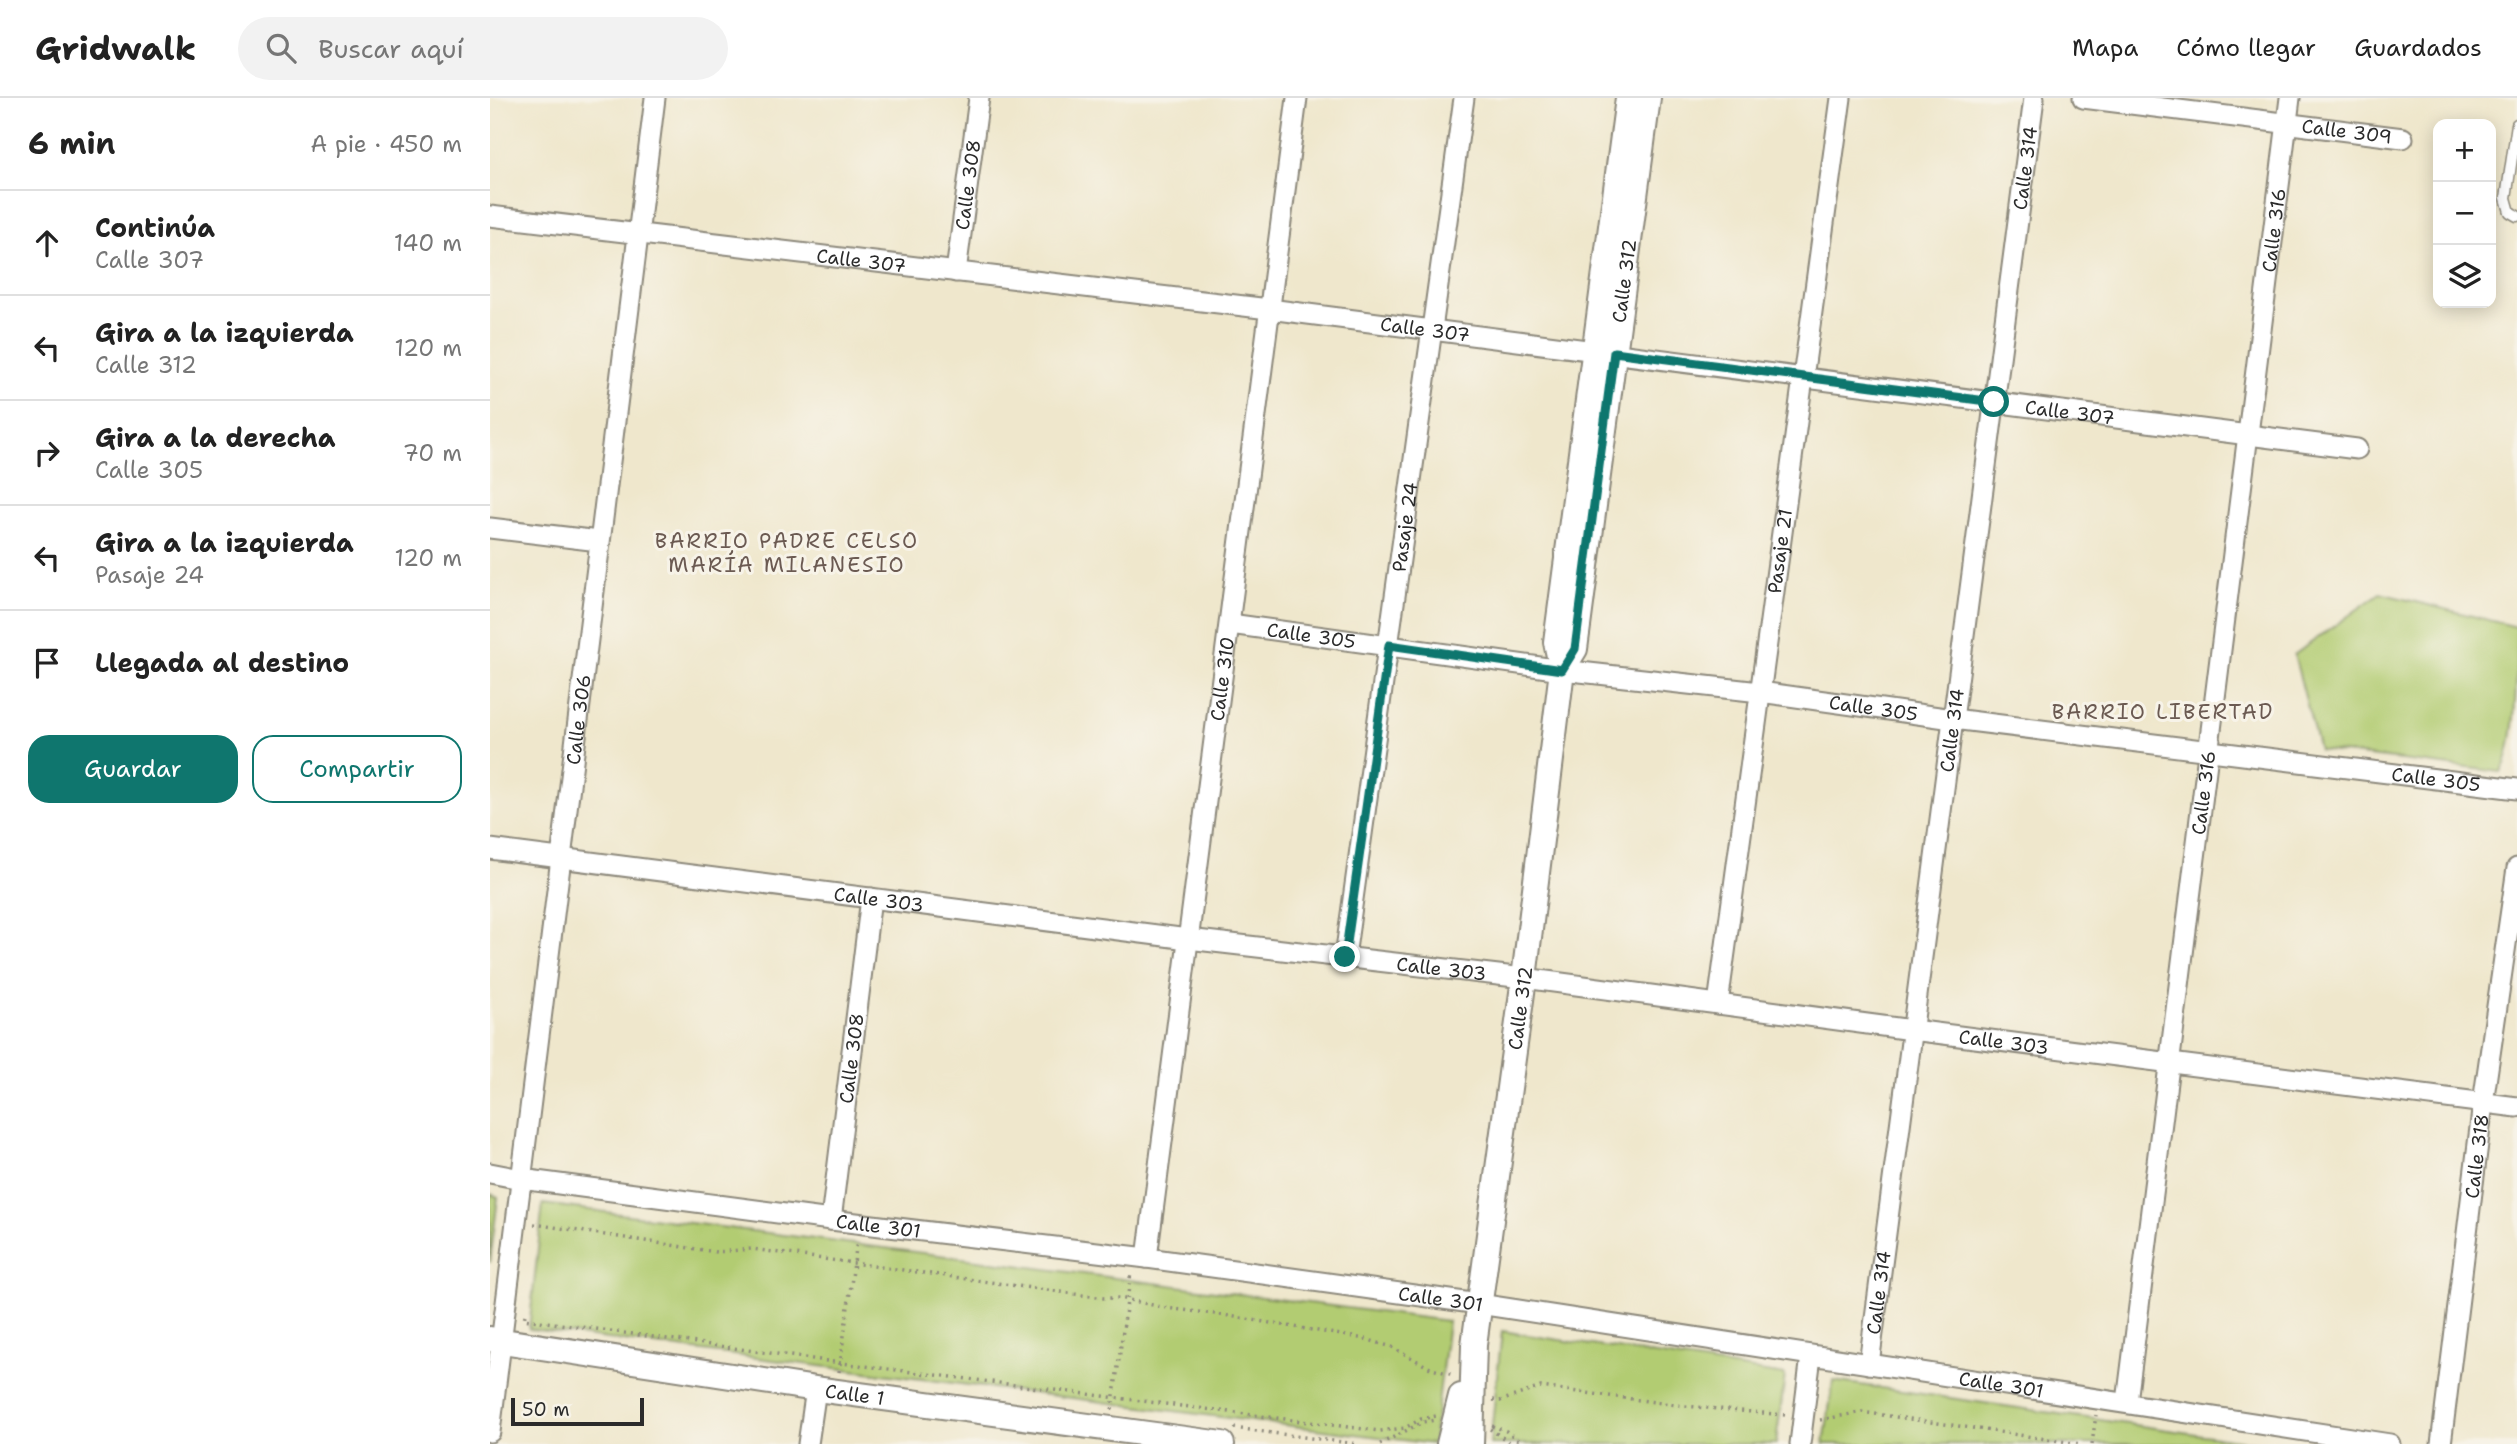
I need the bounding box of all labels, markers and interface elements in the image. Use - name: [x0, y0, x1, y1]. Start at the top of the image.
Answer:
- search box: [238, 17, 728, 80]
- text: Gridwalk: [35, 26, 196, 71]
- icon: search: [262, 29, 300, 67]
- text: Buscar aquí: [318, 31, 464, 66]
- text: Mapa: [2072, 32, 2138, 64]
- text: Cómo llegar: [2176, 32, 2316, 64]
- text: Guardados: [2354, 32, 2482, 64]
- street label: Calle 309: [2300, 113, 2393, 150]
- map controls: [2433, 119, 2496, 308]
- button: +: [2433, 119, 2496, 182]
- text: 6 min: [28, 123, 115, 164]
- street label: Calle 314: [2008, 125, 2043, 212]
- text: A pie · 450 m: [310, 129, 462, 159]
- street label: Calle 308: [950, 138, 986, 232]
- button: −: [2433, 182, 2496, 245]
- street label: Calle 316: [2256, 187, 2292, 274]
- text: Continúa: [95, 210, 215, 245]
- icon: ahead: [28, 224, 66, 262]
- text: 140 m: [394, 228, 462, 258]
- street label: Calle 312: [1606, 238, 1642, 324]
- street label: Calle 307: [815, 243, 908, 279]
- text: Calle 307: [95, 245, 204, 275]
- button: layers: [2433, 245, 2496, 308]
- street label: Calle 307: [1379, 311, 1471, 348]
- text: Gira a la izquierda: [95, 315, 354, 350]
- icon: left: [28, 329, 66, 367]
- text: 120 m: [394, 333, 462, 363]
- text: Calle 312: [95, 350, 197, 380]
- route start: [1978, 386, 2009, 417]
- street label: Calle 307: [2023, 394, 2116, 431]
- text: Gira a la derecha: [95, 420, 336, 455]
- icon: right: [28, 434, 66, 472]
- text: 70 m: [403, 438, 462, 468]
- text: Calle 305: [95, 455, 203, 485]
- street label: Pasaje 24: [1386, 481, 1424, 574]
- street label: Pasaje 21: [1762, 507, 1798, 595]
- text: Gira a la izquierda: [95, 525, 354, 560]
- district label: BARRIO PADRE CELSO MARÍA MILANESIO: [655, 527, 919, 579]
- icon: left: [28, 539, 66, 577]
- text: 120 m: [394, 543, 462, 573]
- text: Pasaje 24: [95, 560, 204, 590]
- street label: Calle 305: [1265, 617, 1357, 654]
- street label: Calle 310: [1205, 635, 1240, 722]
- icon: arrive: [28, 644, 66, 682]
- text: Llegada al destino: [95, 645, 349, 680]
- street label: Calle 306: [561, 673, 597, 766]
- street label: Calle 314: [1934, 687, 1970, 774]
- street label: Calle 305: [1827, 690, 1919, 727]
- district label: BARRIO LIBERTAD: [2052, 698, 2274, 726]
- button: Guardar: [28, 735, 238, 803]
- button: Compartir: [252, 735, 462, 803]
- street label: Calle 316: [2186, 749, 2221, 836]
- street label: Calle 305: [2390, 762, 2482, 797]
- street label: Calle 303: [832, 881, 925, 918]
- route end: [1329, 941, 1360, 972]
- street label: Calle 303: [1395, 951, 1488, 987]
- street label: Calle 312: [1502, 965, 1538, 1052]
- street label: Calle 308: [834, 1012, 870, 1105]
- street label: Calle 303: [1957, 1024, 2050, 1060]
- street label: Calle 318: [2459, 1113, 2495, 1200]
- street label: Calle 301: [834, 1209, 922, 1244]
- street label: Calle 314: [1861, 1249, 1897, 1336]
- street label: Calle 301: [1397, 1281, 1485, 1317]
- street label: Calle 301: [1957, 1366, 2045, 1404]
- street label: Calle 1: [824, 1378, 886, 1411]
- scale bar: [511, 1395, 644, 1427]
- text: 50 m: [522, 1397, 570, 1422]

